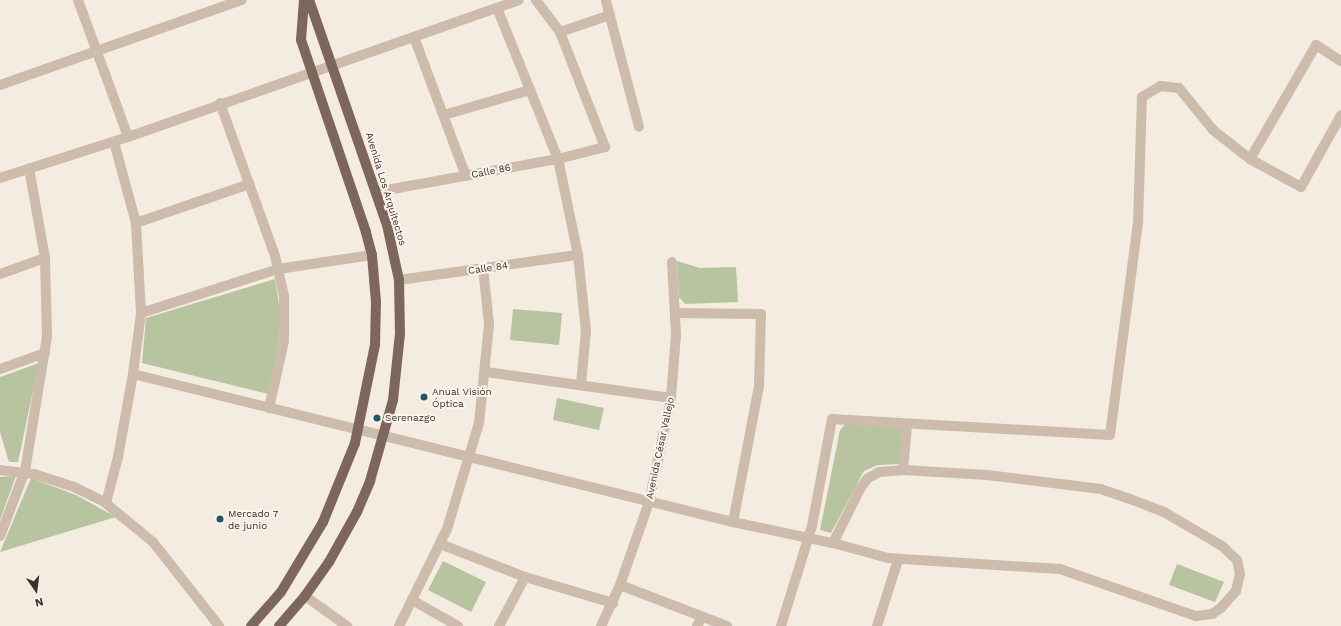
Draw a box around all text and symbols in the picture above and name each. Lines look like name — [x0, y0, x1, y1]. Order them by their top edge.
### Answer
street label: Avenida Los Arquitectos — [363, 131, 409, 247]
street label: Calle 86 — [470, 161, 512, 181]
street label: Calle 84 — [467, 259, 509, 277]
place label: Anual Visión Óptica — [432, 385, 492, 408]
marker: Anual Visión Óptica — [419, 392, 429, 402]
street label: Avenida César Vallejo — [643, 396, 677, 500]
place label: Serenazgo — [385, 412, 435, 424]
marker: Serenazgo — [372, 413, 382, 423]
place label: Mercado 7 de junio — [228, 507, 279, 530]
marker: Mercado 7 de junio — [215, 514, 225, 524]
north arrow — [16, 570, 56, 610]
text: N — [33, 595, 45, 609]

